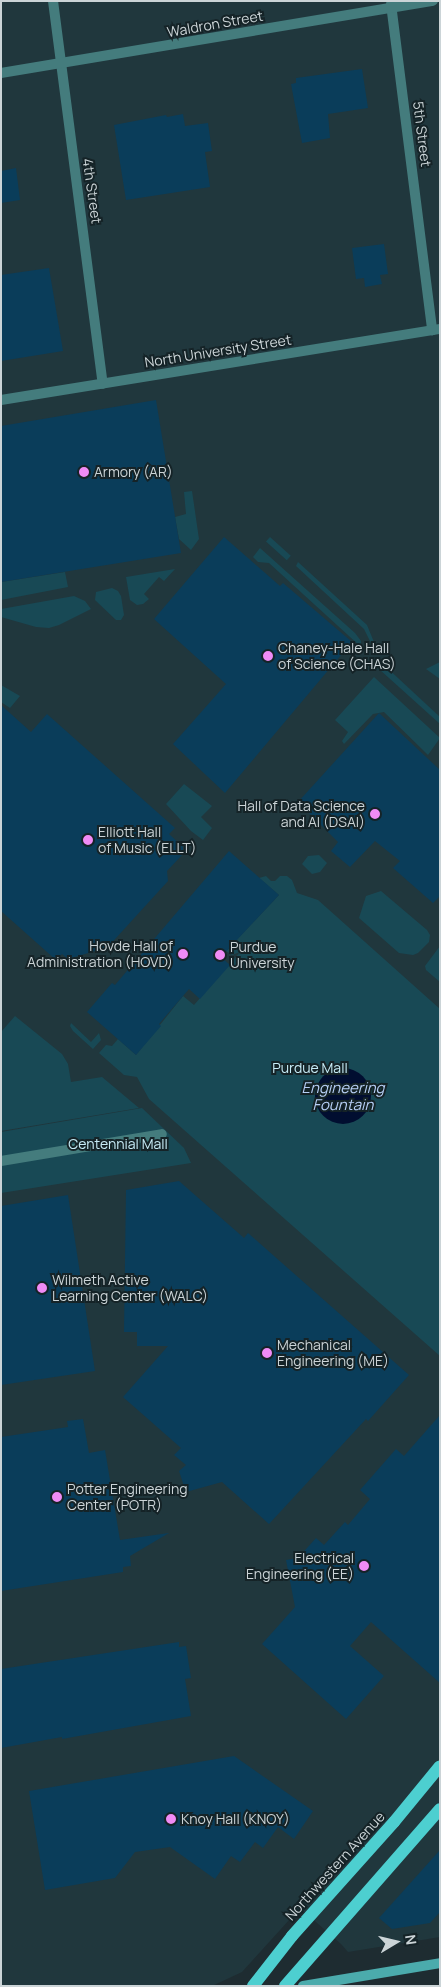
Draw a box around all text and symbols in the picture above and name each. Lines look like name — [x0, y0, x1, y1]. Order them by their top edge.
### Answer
street label: Waldron Street — [166, 7, 264, 41]
street label: 5th Street — [410, 100, 434, 168]
street label: 4th Street — [79, 157, 105, 225]
street label: North University Street — [144, 331, 292, 371]
place label: Armory (AR) — [94, 464, 173, 480]
marker: Armory (AR) — [78, 466, 90, 478]
place label: Chaney-Hale Hall of Science (CHAS) — [278, 640, 396, 672]
marker: Chaney-Hale Hall of Science (CHAS) — [262, 650, 274, 662]
place label: Hall of Data Science and AI (DSAI) — [237, 798, 365, 830]
marker: Hall of Data Science and AI (DSAI) — [369, 808, 381, 820]
place label: Elliott Hall of Music (ELLT) — [98, 824, 196, 856]
marker: Elliott Hall of Music (ELLT) — [82, 834, 94, 846]
place label: Hovde Hall of Administration (HOVD) — [27, 938, 173, 970]
place label: Purdue University — [230, 939, 295, 972]
marker: Hovde Hall of Administration (HOVD) — [177, 948, 189, 960]
marker: Purdue University — [214, 949, 226, 961]
park label: Purdue Mall — [272, 1060, 348, 1076]
water label: Engineering Fountain — [302, 1078, 384, 1113]
park label: Centennial Mall — [68, 1136, 168, 1152]
place label: Wilmeth Active Learning Center (WALC) — [52, 1272, 208, 1304]
marker: Wilmeth Active Learning Center (WALC) — [36, 1282, 48, 1294]
place label: Mechanical Engineering (ME) — [277, 1337, 389, 1370]
marker: Mechanical Engineering (ME) — [261, 1347, 273, 1359]
place label: Potter Engineering Center (POTR) — [67, 1481, 188, 1514]
marker: Potter Engineering Center (POTR) — [51, 1491, 63, 1503]
place label: Electrical Engineering (EE) — [246, 1550, 354, 1582]
marker: Electrical Engineering (EE) — [358, 1560, 370, 1572]
street label: Northwestern Avenue — [282, 1808, 388, 1924]
place label: Knoy Hall (KNOY) — [181, 1811, 290, 1827]
marker: Knoy Hall (KNOY) — [165, 1813, 177, 1825]
north arrow — [371, 1917, 421, 1967]
text: N — [401, 1933, 421, 1946]

